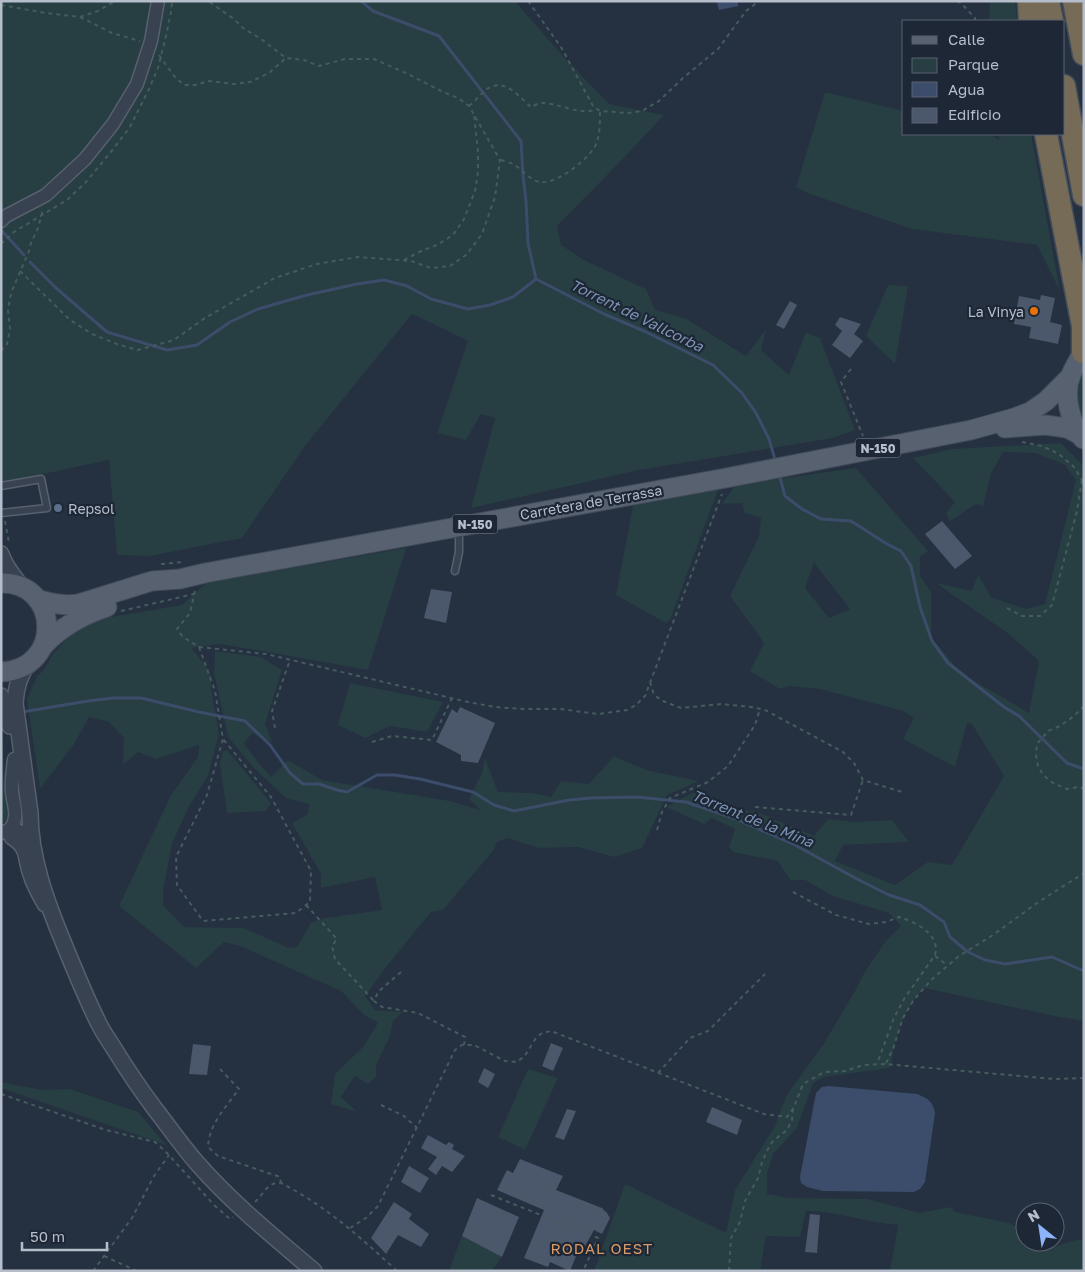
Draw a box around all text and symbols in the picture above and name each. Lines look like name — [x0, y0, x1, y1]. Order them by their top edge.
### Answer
legend — [902, 20, 1065, 135]
text: Calle — [948, 30, 985, 48]
text: Parque — [948, 55, 999, 73]
text: Agua — [948, 80, 985, 98]
text: Edificio — [948, 105, 1001, 123]
water label: Torrent de Vallcorba — [568, 275, 707, 355]
place label: La Vinya — [968, 303, 1024, 320]
marker: La Vinya — [1028, 305, 1040, 317]
road number: N-150 — [856, 438, 900, 458]
street label: Carretera de Terrassa — [519, 481, 663, 523]
place label: Repsol — [68, 500, 114, 517]
marker: Repsol — [52, 502, 64, 514]
road number: N-150 — [452, 514, 498, 534]
water label: Torrent de la Mina — [690, 785, 817, 851]
north arrow — [1015, 1202, 1065, 1252]
text: N — [1024, 1205, 1042, 1225]
scale bar — [22, 1220, 108, 1252]
text: 50 m — [30, 1227, 65, 1245]
district label: RODAL OEST — [551, 1239, 653, 1257]

